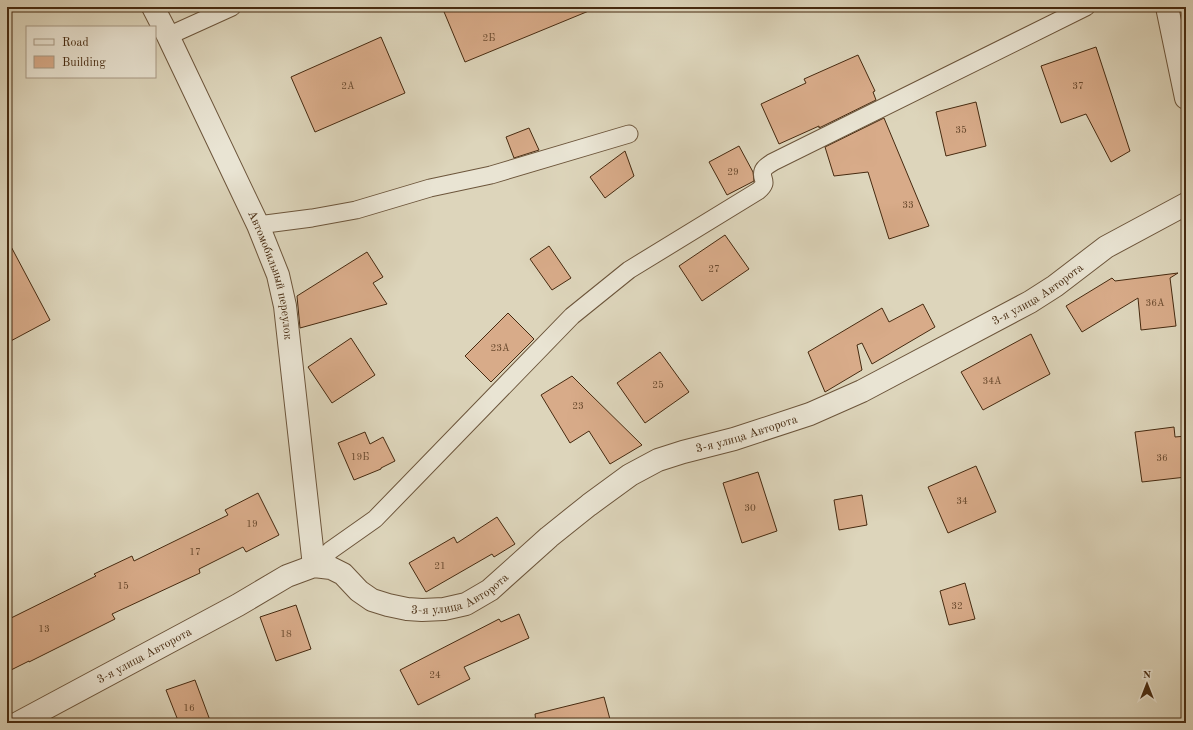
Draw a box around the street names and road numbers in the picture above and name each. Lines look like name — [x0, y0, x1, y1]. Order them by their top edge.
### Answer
street label: Автомобильный переулок — [245, 209, 294, 340]
street label: 3-я улица Авторота — [990, 262, 1086, 328]
street label: 3-я улица Авторота — [695, 414, 799, 456]
street label: 3-я улица Авторота — [411, 571, 511, 617]
street label: 3-я улица Авторота — [95, 626, 194, 687]

